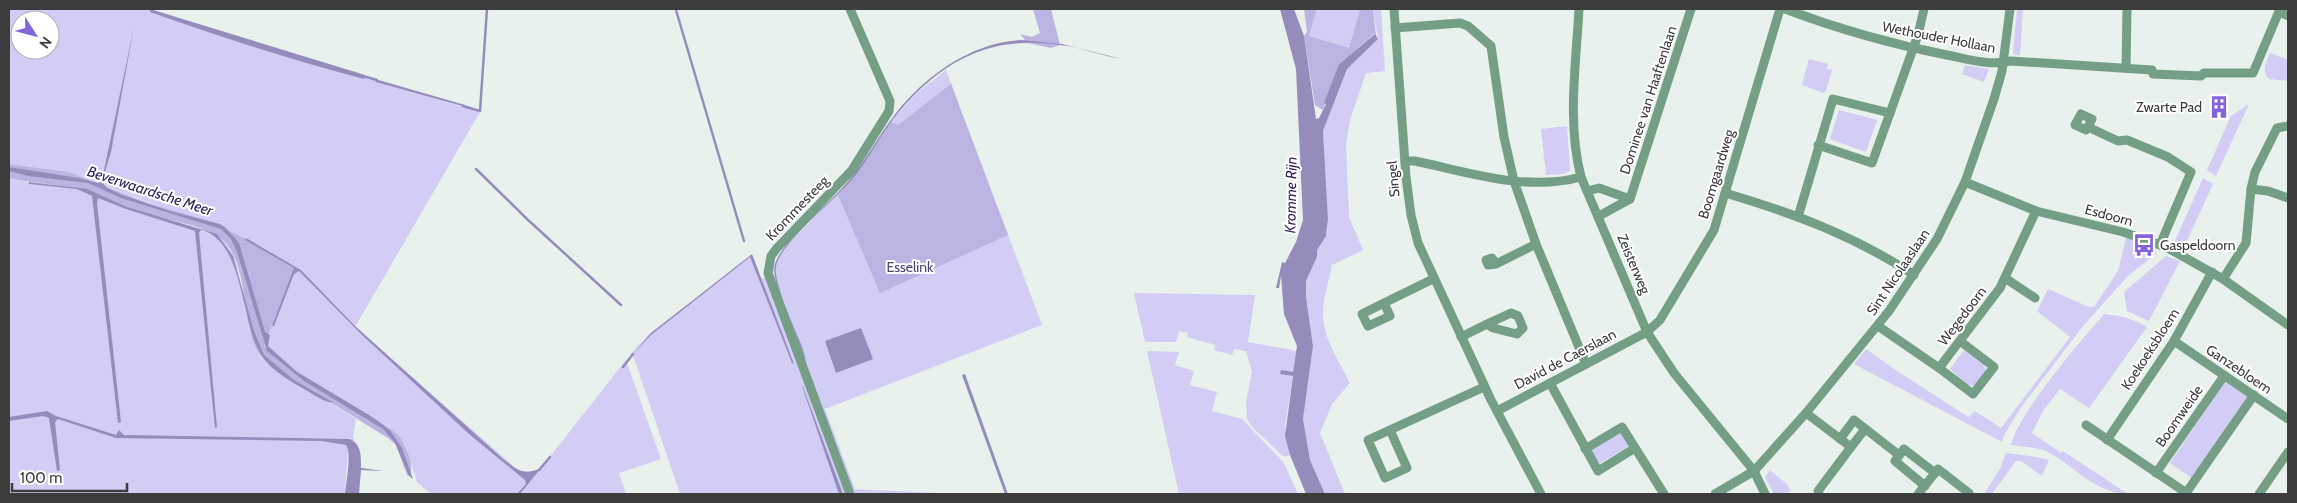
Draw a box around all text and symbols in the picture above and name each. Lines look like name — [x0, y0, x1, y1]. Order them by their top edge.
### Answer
north arrow — [10, 10, 60, 60]
street label: Wethouder Hollaan — [1881, 17, 1997, 57]
street label: Dominee van Haaftenlaan — [1616, 23, 1681, 176]
text: N — [35, 33, 56, 52]
building icon: Zwarte Pad — [2206, 94, 2232, 120]
place label: Zwarte Pad — [2136, 98, 2202, 116]
street label: Boomgaardweg — [1694, 126, 1738, 221]
water label: Kromme Rijn — [1281, 156, 1301, 234]
street label: Singel — [1382, 159, 1404, 198]
water label: Beverwaardsche Meer — [85, 162, 216, 220]
street label: Krommesteeg — [762, 171, 833, 244]
street label: Esdoorn — [2083, 200, 2135, 230]
street label: Sint Nicolaaslaan — [1862, 225, 1934, 319]
street label: Zeisterweg — [1613, 231, 1655, 298]
bus stop icon: Gaspeldoorn — [2131, 232, 2157, 258]
place label: Gaspeldoorn — [2160, 236, 2236, 254]
park label: Esselink — [887, 258, 934, 276]
street label: Wegedoorn — [1934, 283, 1990, 349]
street label: Koekoeksbloem — [2117, 305, 2183, 393]
street label: David de Caerslaan — [1511, 325, 1619, 393]
street label: Ganzebloem — [2203, 340, 2275, 398]
street label: Boomweide — [2151, 382, 2207, 450]
scale bar — [12, 460, 128, 492]
text: 100 m — [20, 469, 62, 487]

